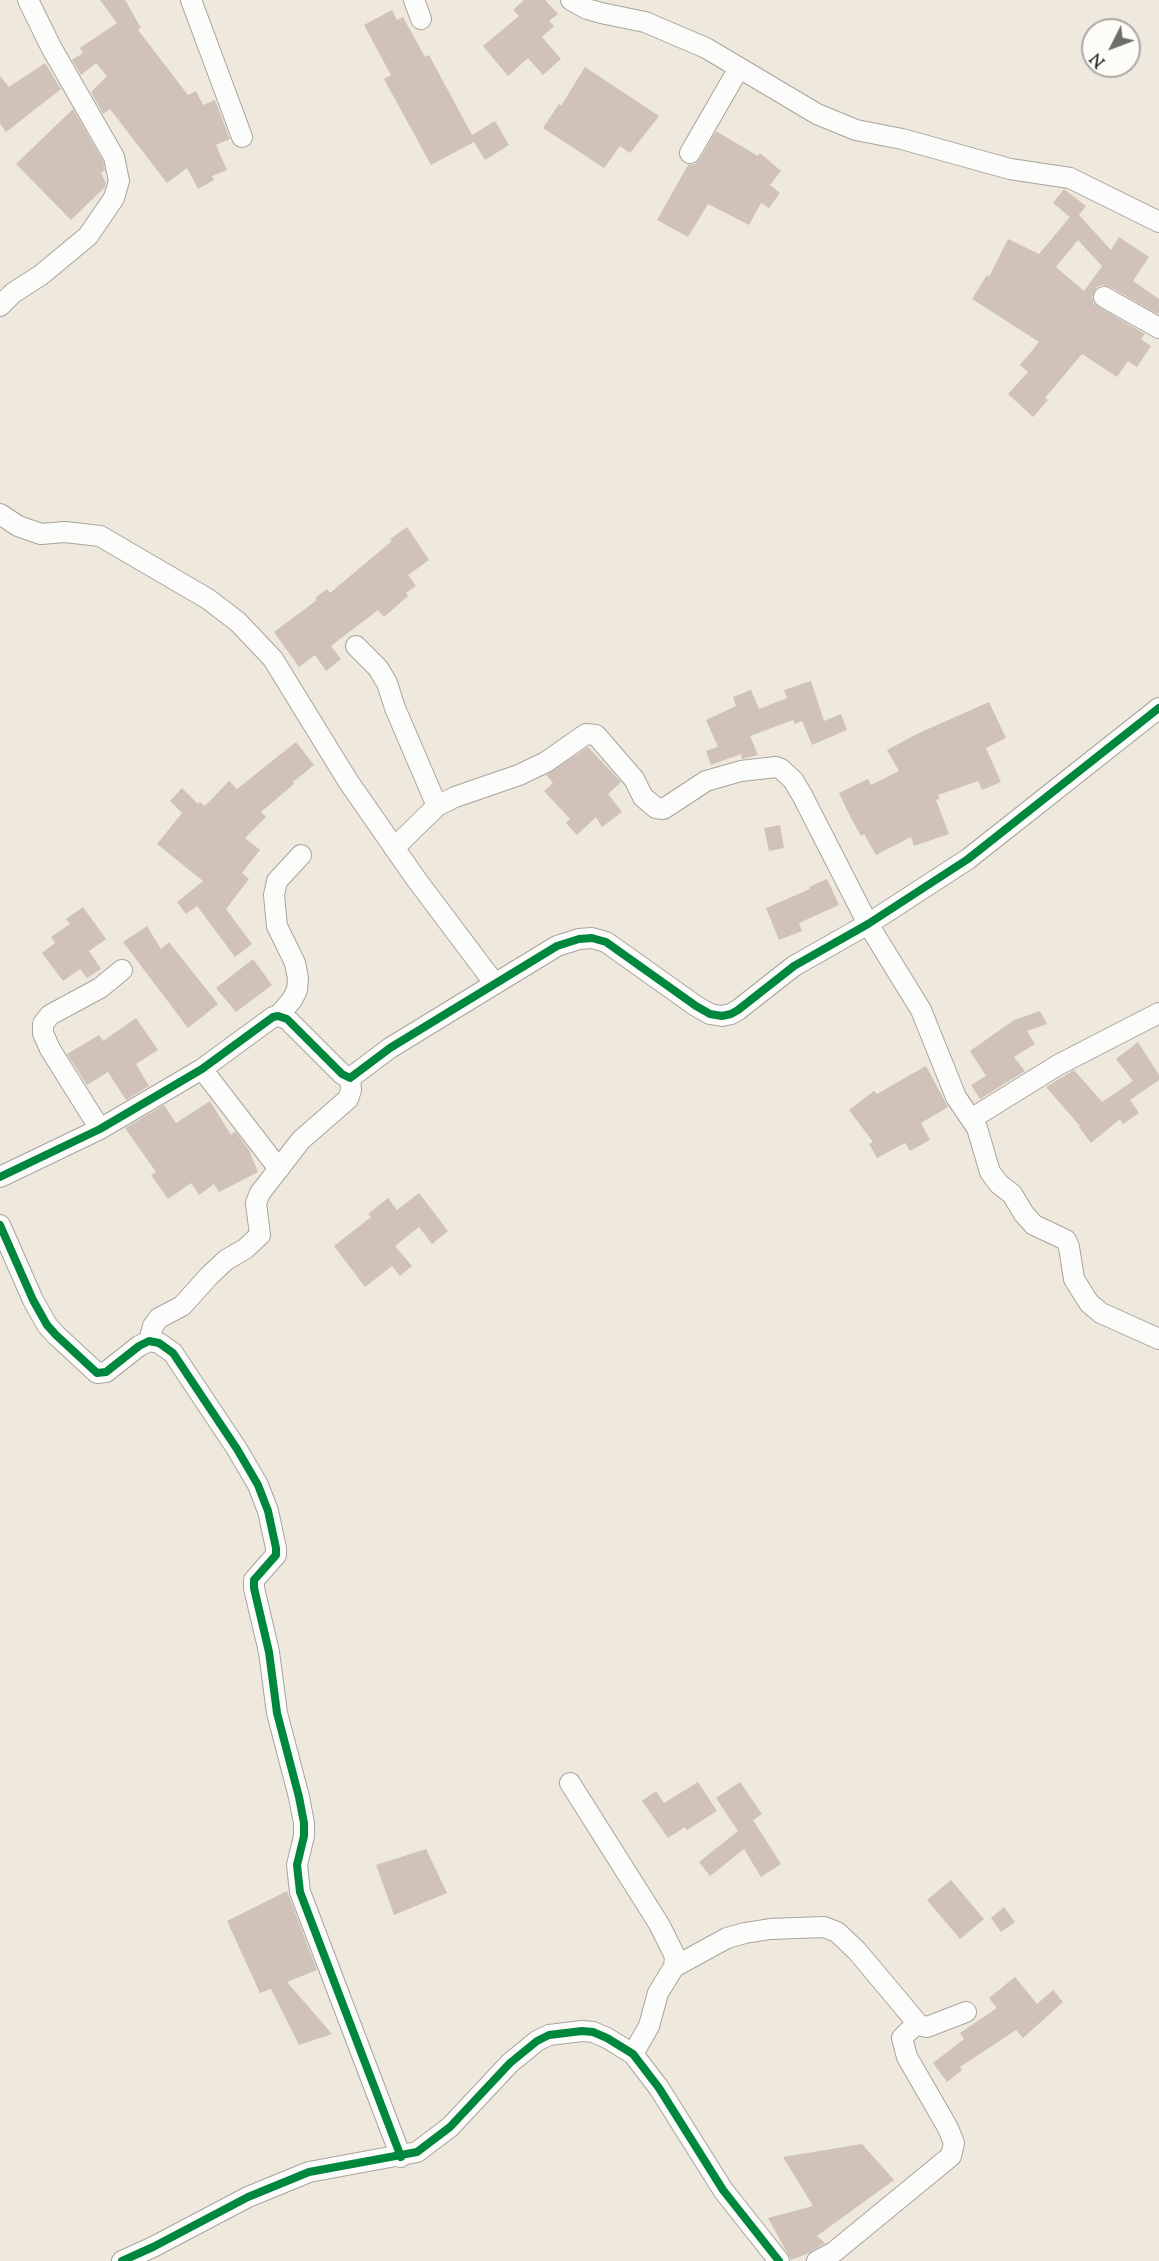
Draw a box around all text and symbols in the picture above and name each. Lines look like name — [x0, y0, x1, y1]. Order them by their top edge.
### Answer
north arrow — [1081, 18, 1141, 78]
text: N — [1086, 47, 1112, 71]

